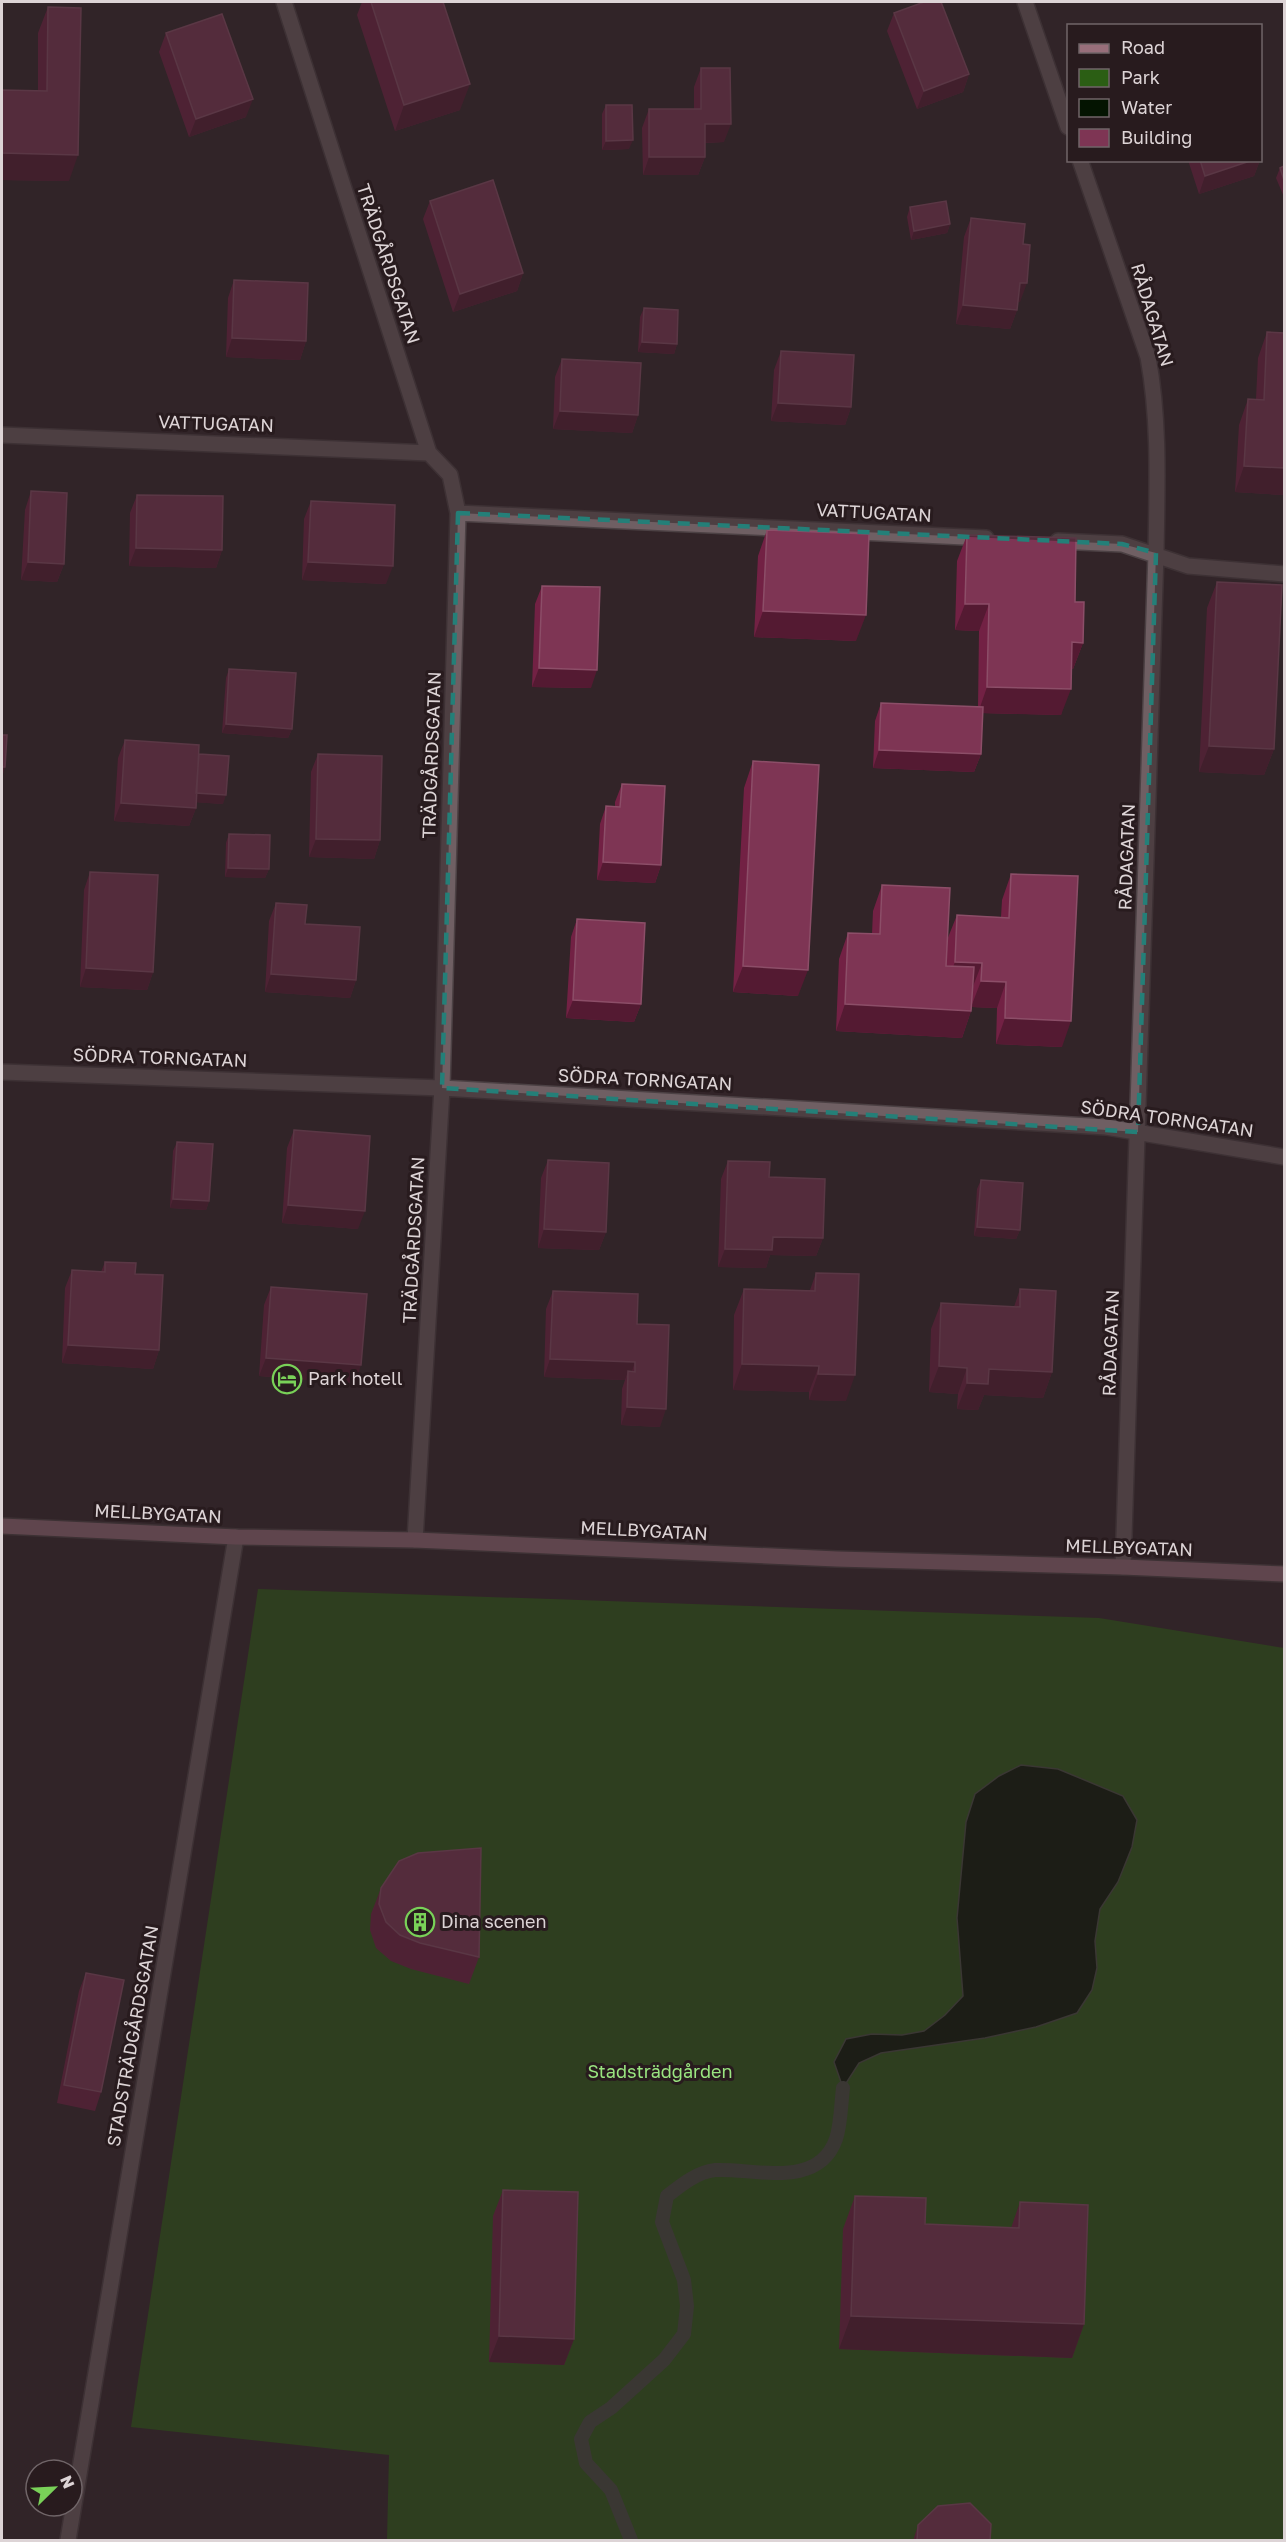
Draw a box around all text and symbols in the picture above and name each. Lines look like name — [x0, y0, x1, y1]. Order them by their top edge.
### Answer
legend — [1067, 24, 1262, 162]
text: Road — [1121, 36, 1165, 58]
text: Park — [1121, 66, 1160, 88]
text: Water — [1121, 96, 1172, 118]
text: Building — [1121, 126, 1192, 148]
street label: TRÄDGÅRDSGATAN — [353, 181, 425, 347]
street label: RÅDAGATAN — [1127, 260, 1179, 369]
street label: VATTUGATAN — [158, 410, 274, 436]
street label: VATTUGATAN — [816, 498, 932, 526]
street label: TRÄDGÅRDSGATAN — [417, 671, 445, 839]
street label: RÅDAGATAN — [1113, 803, 1139, 911]
street label: SÖDRA TORNGATAN — [72, 1043, 248, 1071]
street label: SÖDRA TORNGATAN — [557, 1063, 733, 1095]
street label: SÖDRA TORNGATAN — [1079, 1095, 1255, 1141]
street label: TRÄDGÅRDSGATAN — [398, 1156, 428, 1324]
street label: RÅDAGATAN — [1097, 1289, 1123, 1397]
hotel icon: Park hotell — [271, 1363, 303, 1395]
place label: Park hotell — [308, 1367, 403, 1389]
street label: MELLBYGATAN — [94, 1499, 222, 1527]
street label: MELLBYGATAN — [580, 1516, 708, 1544]
street label: MELLBYGATAN — [1065, 1534, 1193, 1560]
building icon: Dina scenen — [404, 1906, 436, 1938]
place label: Dina scenen — [441, 1910, 547, 1932]
street label: STADSTRÄDGÅRDSGATAN — [102, 1923, 162, 2148]
park label: Stadsträdgården — [587, 2060, 733, 2082]
north arrow — [24, 2458, 84, 2518]
text: N — [56, 2472, 79, 2492]

